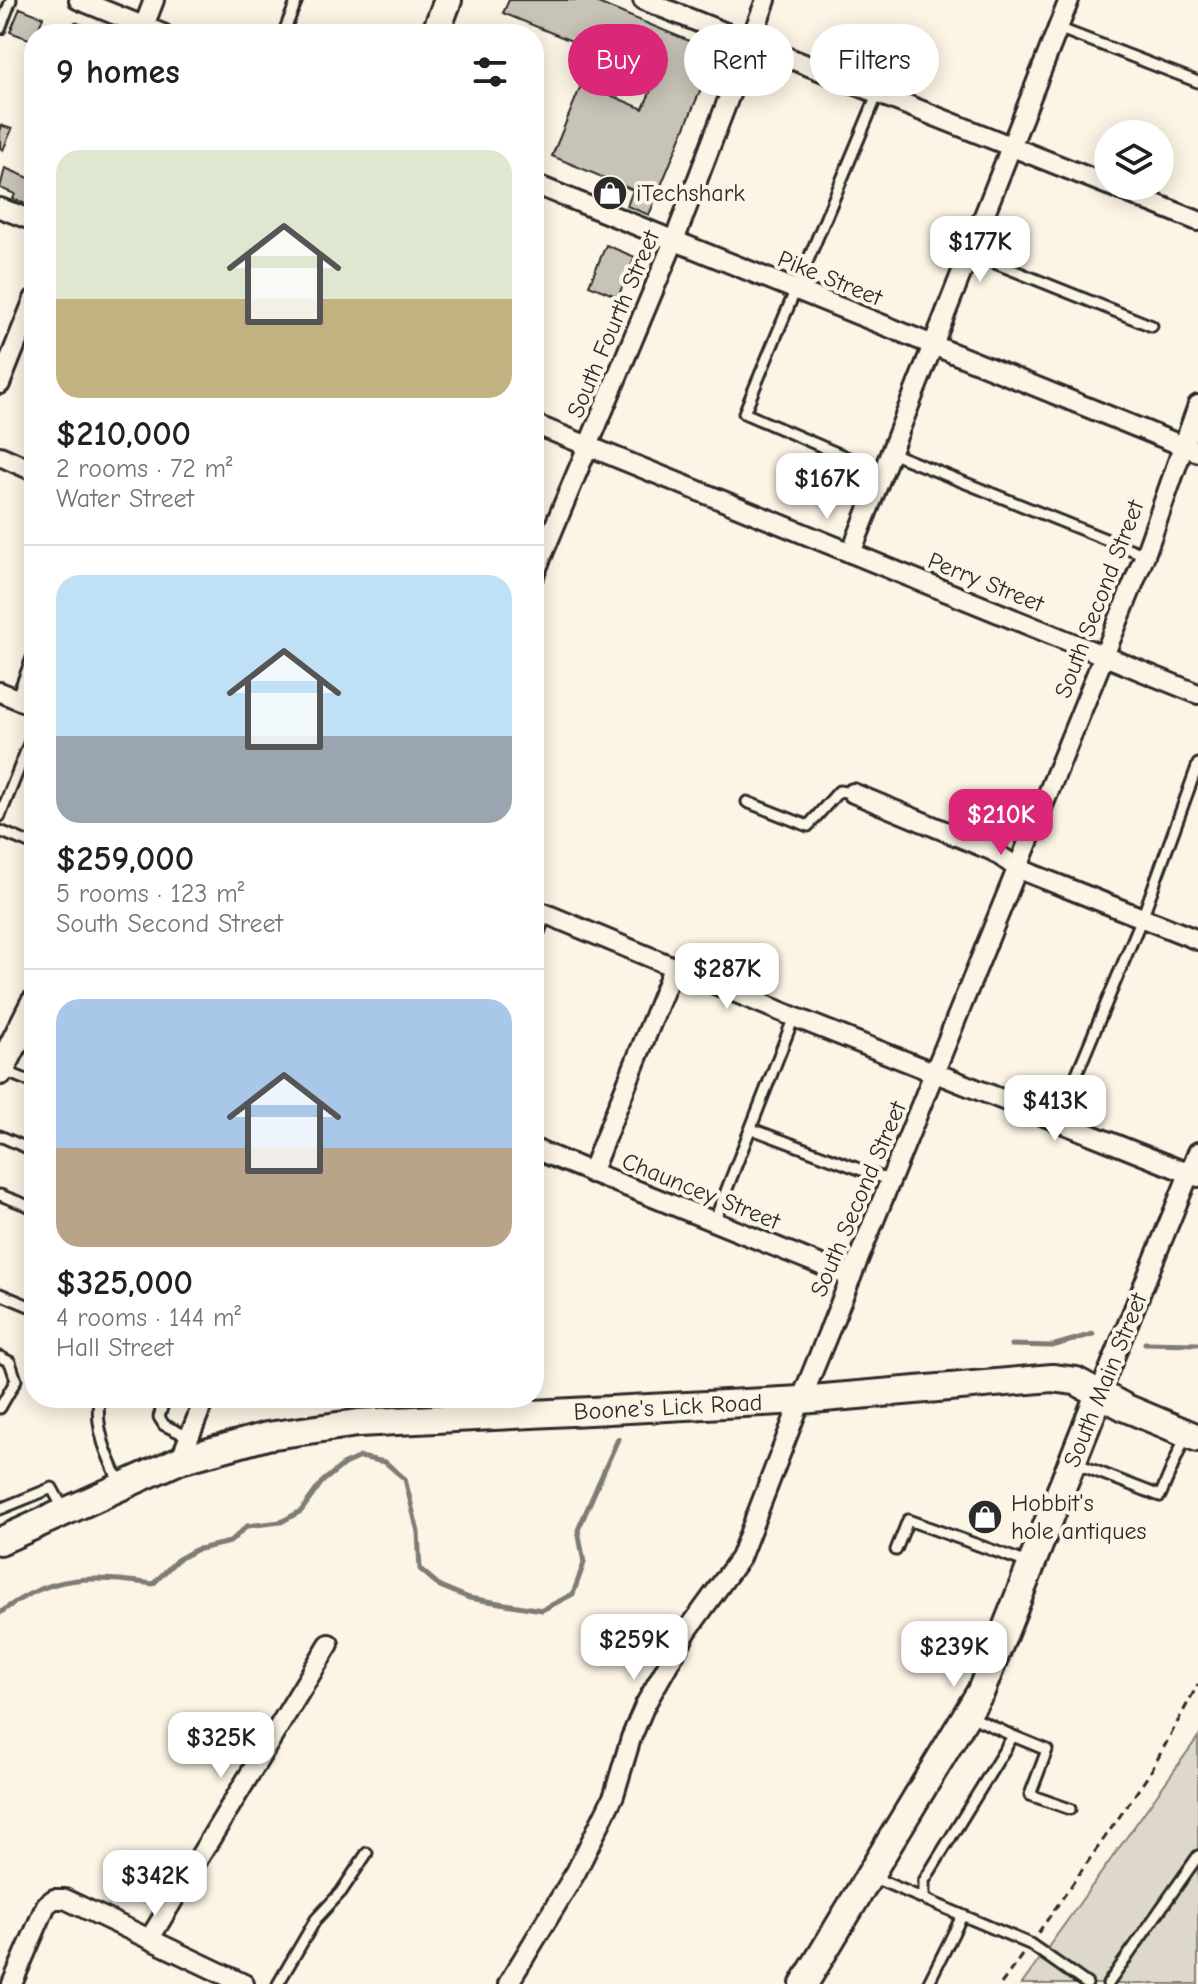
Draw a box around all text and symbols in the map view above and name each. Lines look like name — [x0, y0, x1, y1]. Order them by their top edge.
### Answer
chip: Buy — [568, 24, 668, 96]
chip: Rent — [684, 24, 794, 96]
chip: Filters — [810, 24, 939, 96]
icon: filters — [468, 50, 512, 94]
text: 9 homes — [56, 52, 180, 92]
map controls — [1094, 120, 1174, 200]
button: layers — [1094, 120, 1174, 200]
shop icon: iTechshark — [591, 174, 629, 212]
place label: iTechshark — [636, 179, 745, 207]
icon: home — [212, 202, 356, 346]
pin: $177K — [924, 216, 1036, 284]
street label: South Fourth Street — [561, 225, 666, 422]
text: $177K — [948, 227, 1012, 257]
street label: Pike Street — [774, 244, 887, 312]
text: $210,000 — [56, 414, 191, 454]
pin: $167K — [771, 453, 883, 521]
text: 2 rooms · 72 m² — [56, 454, 233, 484]
text: $167K — [794, 464, 860, 494]
text: Water Street — [56, 484, 194, 514]
street label: South Second Street — [1048, 495, 1150, 702]
street label: Perry Street — [924, 546, 1049, 618]
icon: home — [212, 627, 356, 771]
pin: $210K — [945, 789, 1057, 857]
text: $210K — [967, 800, 1035, 830]
text: $259,000 — [56, 839, 194, 879]
text: 5 rooms · 123 m² — [56, 879, 244, 909]
text: South Second Street — [56, 909, 283, 939]
pin: $287K — [671, 943, 783, 1011]
text: $287K — [693, 954, 761, 984]
icon: home — [212, 1051, 356, 1195]
pin: $413K — [999, 1075, 1111, 1143]
text: $413K — [1022, 1086, 1088, 1116]
street label: South Second Street — [804, 1096, 912, 1301]
street label: Chauncey Street — [618, 1147, 785, 1236]
text: $325,000 — [56, 1263, 193, 1303]
street label: South Main Street — [1057, 1288, 1153, 1471]
text: 4 rooms · 144 m² — [56, 1303, 241, 1333]
text: Hall Street — [56, 1333, 173, 1363]
street label: Boone's Lick Road — [573, 1388, 763, 1426]
place label: Hobbit's hole antiques — [1011, 1489, 1146, 1545]
shop icon: Hobbit's hole antiques — [966, 1498, 1004, 1536]
pin: $259K — [578, 1614, 690, 1682]
pin: $239K — [898, 1621, 1010, 1689]
text: $259K — [599, 1625, 669, 1655]
text: $239K — [919, 1632, 989, 1662]
pin: $325K — [165, 1712, 277, 1780]
text: $325K — [186, 1723, 256, 1753]
pin: $342K — [99, 1850, 211, 1918]
text: $342K — [121, 1861, 189, 1891]

